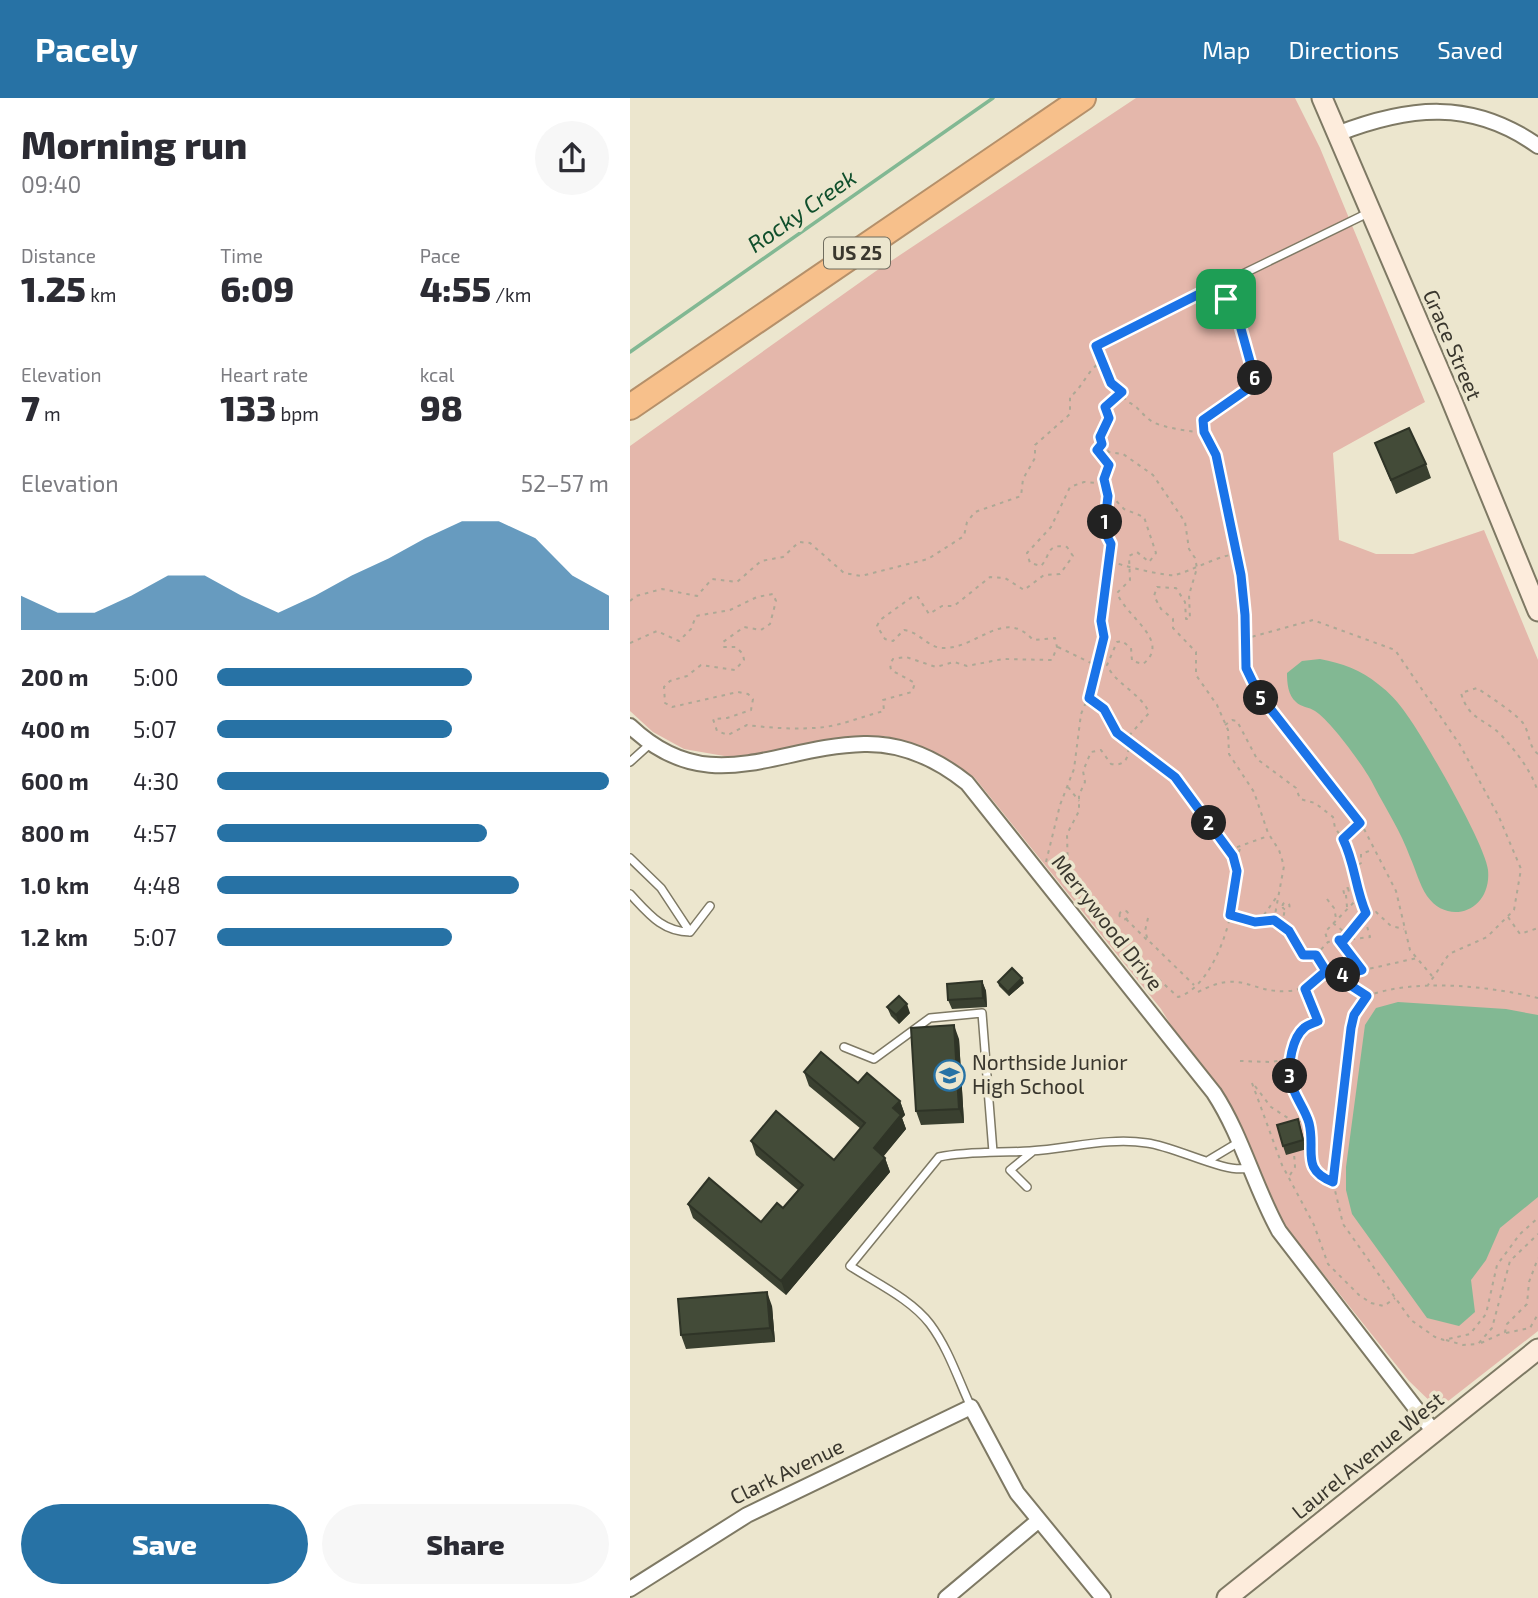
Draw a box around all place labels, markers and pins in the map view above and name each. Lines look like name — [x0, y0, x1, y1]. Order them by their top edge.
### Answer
pin — [1196, 269, 1256, 329]
pin: 6 — [1238, 360, 1272, 396]
pin: 1 — [1088, 504, 1122, 540]
pin: 5 — [1244, 680, 1278, 716]
pin: 2 — [1192, 806, 1226, 840]
pin: 4 — [1326, 958, 1360, 992]
place label: Northside Junior High School — [972, 1049, 1128, 1098]
school or university icon: Northside Junior High School — [932, 1058, 966, 1092]
pin: 3 — [1272, 1058, 1308, 1094]

